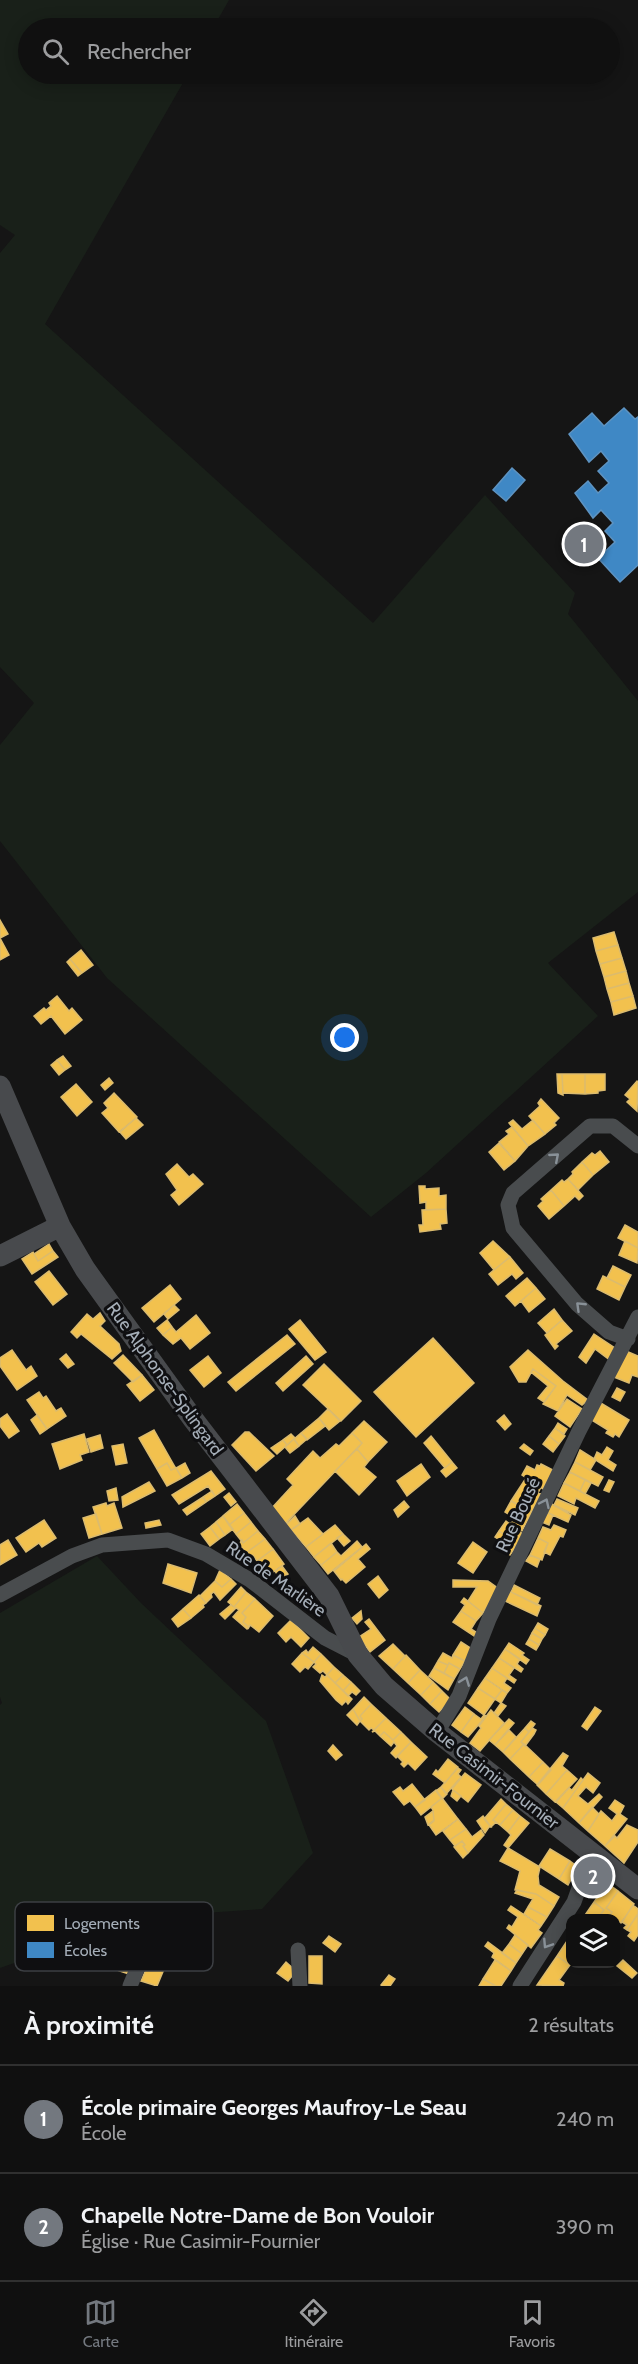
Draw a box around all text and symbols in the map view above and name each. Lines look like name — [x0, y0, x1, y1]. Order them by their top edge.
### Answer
search box — [18, 18, 620, 84]
icon: search — [39, 35, 72, 68]
text: Rechercher — [87, 38, 191, 65]
pin: 1 — [564, 522, 604, 566]
your location — [330, 1023, 359, 1052]
one-way arrow — [548, 1153, 559, 1164]
street label: Rue Alphonse-Splingard — [102, 1298, 228, 1460]
one-way arrow — [577, 1302, 587, 1313]
street label: Rue Bousé — [491, 1474, 545, 1556]
one-way arrow — [538, 1499, 550, 1510]
street label: Rue de Marlière — [222, 1536, 330, 1622]
one-way arrow — [457, 1676, 470, 1686]
street label: Rue Casimir-Fournier — [424, 1718, 564, 1834]
pin: 2 — [574, 1854, 612, 1898]
legend — [15, 1902, 213, 1971]
text: Logements — [64, 1914, 140, 1933]
map controls — [566, 1914, 620, 1968]
button: layers — [566, 1914, 620, 1968]
one-way arrow — [543, 1938, 555, 1948]
text: Écoles — [64, 1941, 107, 1960]
text: À proximité — [24, 2009, 154, 2041]
text: 2 résultats — [528, 2013, 614, 2037]
text: École primaire Georges Maufroy-Le Seau — [81, 2094, 467, 2121]
text: 1 — [40, 2107, 47, 2131]
text: 240 m — [556, 2107, 614, 2131]
text: École — [81, 2121, 127, 2145]
text: Chapelle Notre-Dame de Bon Vouloir — [81, 2202, 434, 2229]
text: 2 — [38, 2215, 49, 2239]
text: 390 m — [556, 2215, 614, 2239]
text: Église · Rue Casimir-Fournier — [81, 2229, 320, 2253]
tab: Carte — [83, 2296, 119, 2351]
tab: Itinéraire — [284, 2296, 343, 2351]
tab: Favoris — [509, 2296, 555, 2351]

